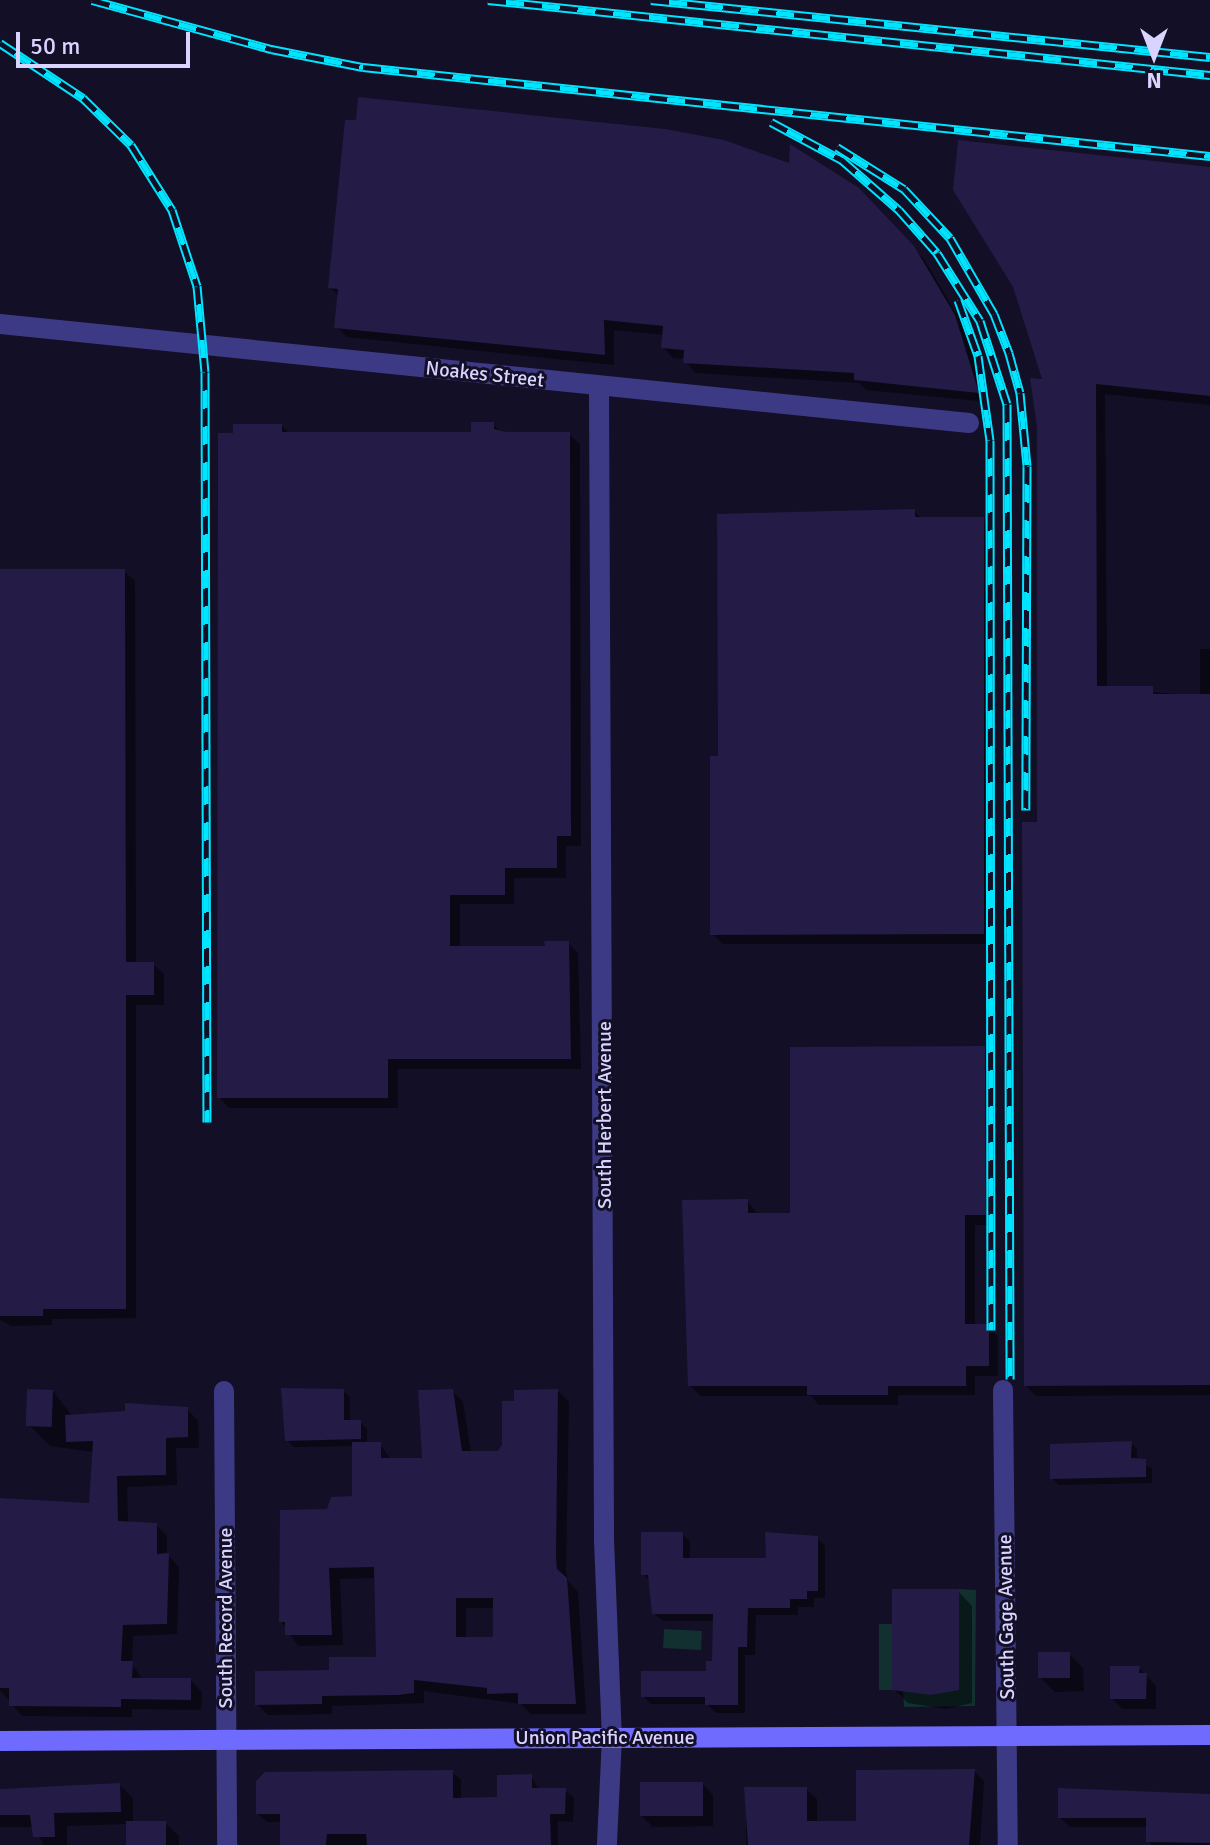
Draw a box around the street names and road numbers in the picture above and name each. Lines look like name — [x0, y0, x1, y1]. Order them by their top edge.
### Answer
street label: Noakes Street — [425, 356, 545, 392]
street label: South Herbert Avenue — [592, 1021, 616, 1209]
street label: South Record Avenue — [213, 1528, 237, 1708]
street label: South Gage Avenue — [993, 1534, 1019, 1700]
street label: Union Pacific Avenue — [515, 1725, 695, 1749]

